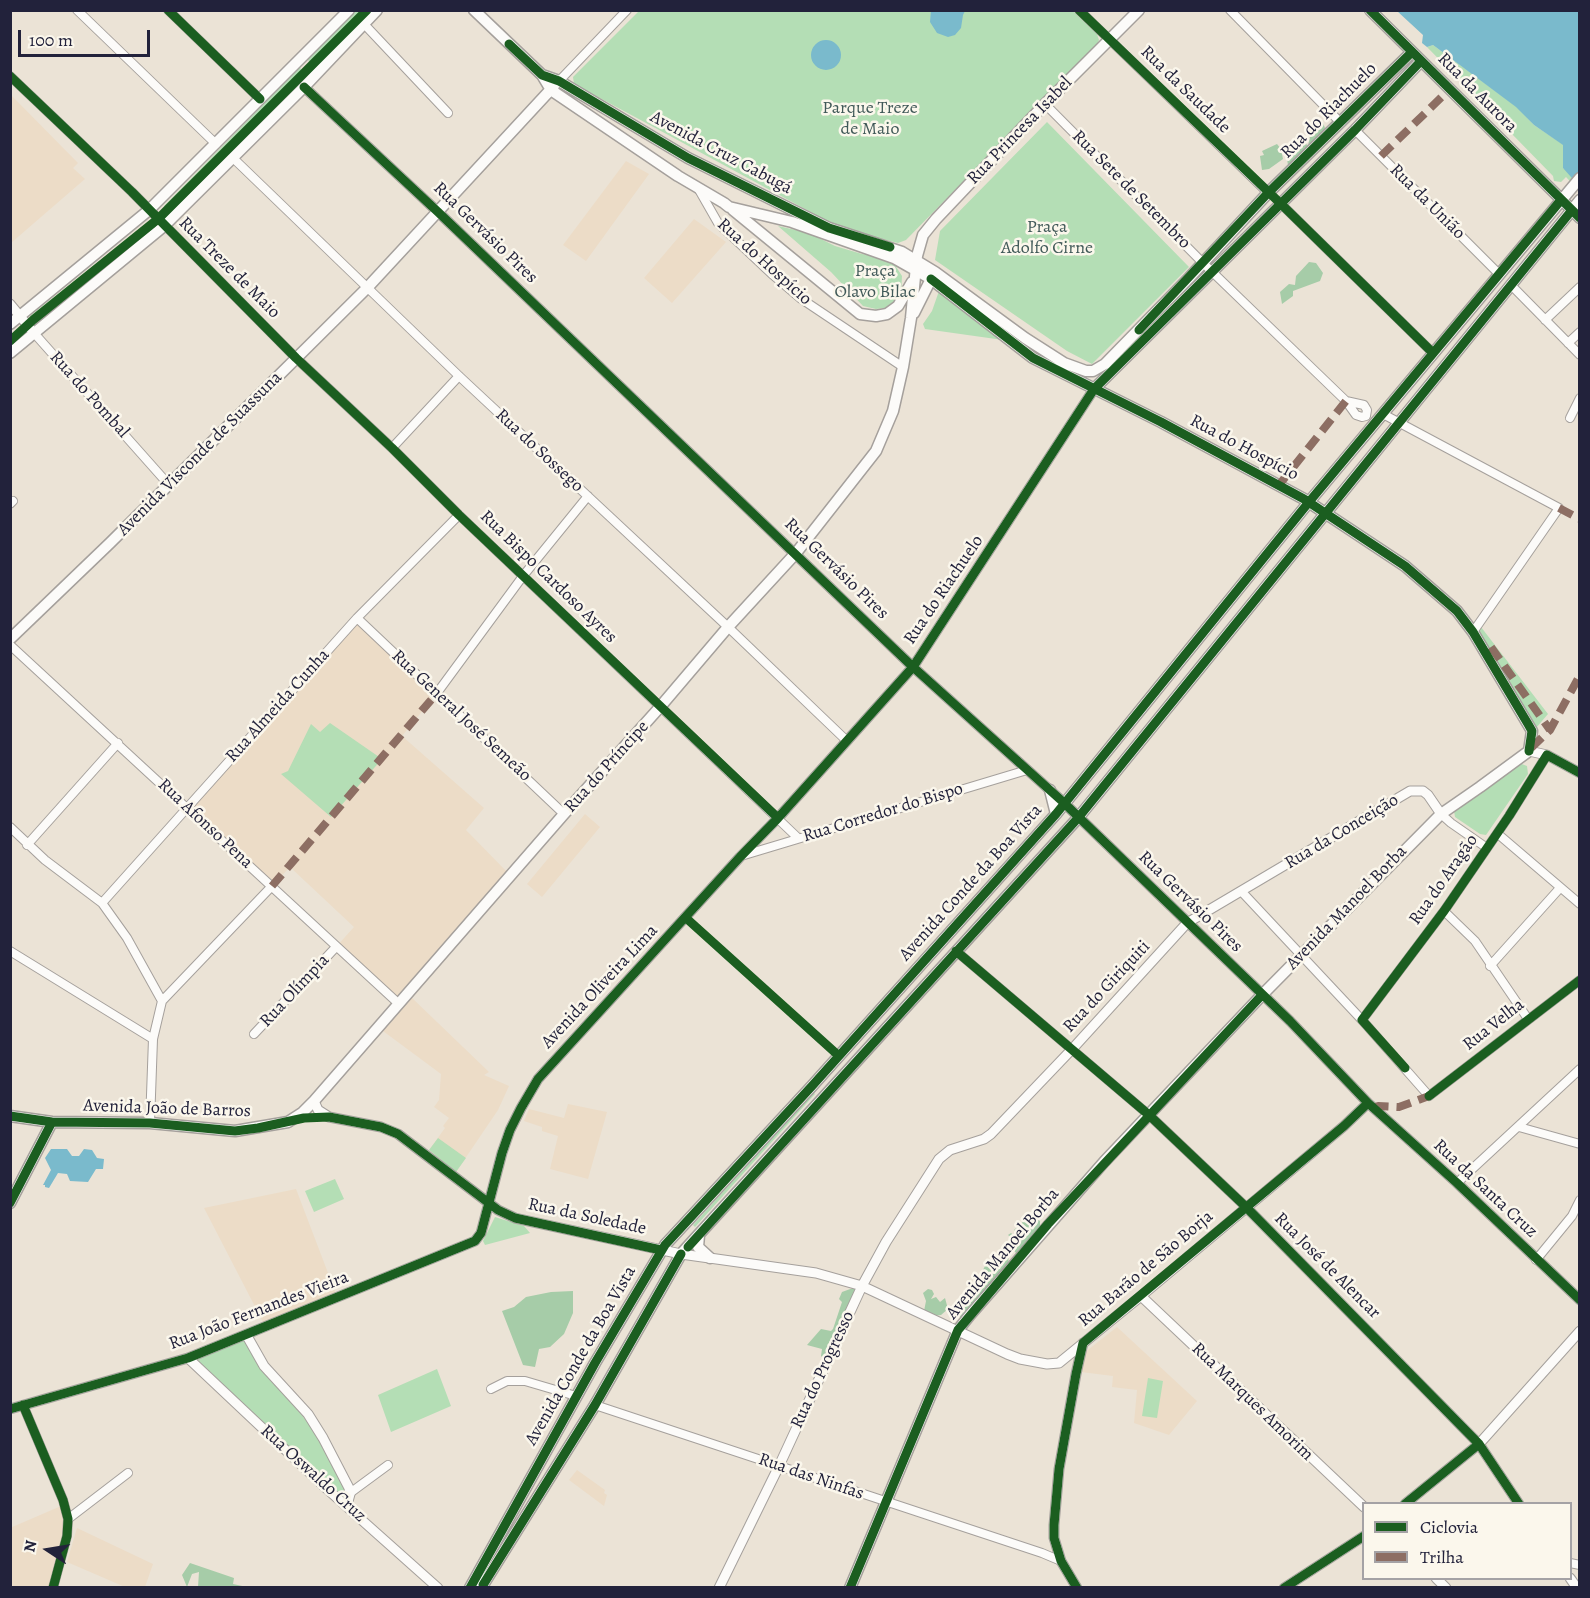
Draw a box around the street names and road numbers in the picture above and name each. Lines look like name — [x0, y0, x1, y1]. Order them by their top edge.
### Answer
street label: Rua da Saudade — [1135, 42, 1235, 138]
street label: Rua da Aurora — [1432, 48, 1522, 138]
street label: Rua do Riachuelo — [1276, 58, 1382, 164]
street label: Rua Princesa Isabel — [963, 73, 1077, 189]
street label: Avenida Cruz Cabugá — [646, 106, 796, 200]
street label: Rua Sete de Setembro — [1067, 126, 1195, 254]
street label: Rua da União — [1385, 160, 1469, 244]
street label: Rua Gervásio Pires — [428, 178, 542, 288]
street label: Rua Treze de Maio — [174, 213, 284, 323]
street label: Rua do Hospício — [712, 214, 816, 310]
street label: Rua do Pombal — [44, 347, 134, 443]
street label: Avenida Visconde de Suassuna — [113, 367, 287, 541]
street label: Rua do Sossego — [490, 405, 588, 497]
street label: Rua do Hospício — [1186, 410, 1302, 486]
street label: Rua Bispo Cardoso Ayres — [475, 506, 621, 648]
street label: Rua Gervásio Pires — [779, 514, 893, 624]
street label: Rua do Riachuelo — [900, 531, 988, 649]
street label: Rua Almeida Cunha — [221, 645, 335, 767]
street label: Rua General José Semeão — [387, 646, 535, 786]
street label: Rua do Príncipe — [560, 717, 654, 817]
street label: Rua Afonso Pena — [153, 774, 257, 874]
street label: Rua Corredor do Bispo — [800, 778, 966, 848]
street label: Rua da Conceição — [1281, 790, 1403, 874]
street label: Avenida Conde da Boa Vista — [895, 800, 1047, 966]
street label: Rua do Aragão — [1405, 831, 1483, 929]
street label: Avenida Manoel Borba — [1282, 841, 1412, 975]
street label: Rua Gervásio Pires — [1133, 847, 1247, 957]
street label: Avenida Oliveira Lima — [537, 921, 663, 1053]
street label: Rua do Giriquiti — [1059, 936, 1155, 1038]
street label: Rua Olímpia — [256, 950, 334, 1032]
street label: Rua Velha — [1459, 994, 1529, 1056]
street label: Avenida João de Barros — [83, 1095, 251, 1123]
street label: Rua da Santa Cruz — [1428, 1135, 1542, 1243]
street label: Avenida Manoel Borba — [942, 1184, 1064, 1324]
street label: Rua da Soledade — [526, 1194, 648, 1240]
street label: Rua Barão de São Borja — [1074, 1206, 1218, 1332]
street label: Rua José de Alencar — [1269, 1208, 1385, 1324]
street label: Avenida Conde da Boa Vista — [521, 1262, 641, 1450]
street label: Rua João Fernandes Vieira — [166, 1267, 352, 1355]
street label: Rua do Progresso — [786, 1308, 860, 1432]
street label: Rua Marques Amorim — [1187, 1338, 1317, 1466]
street label: Rua Oswaldo Cruz — [256, 1421, 370, 1527]
street label: Rua das Ninfas — [755, 1449, 867, 1505]

